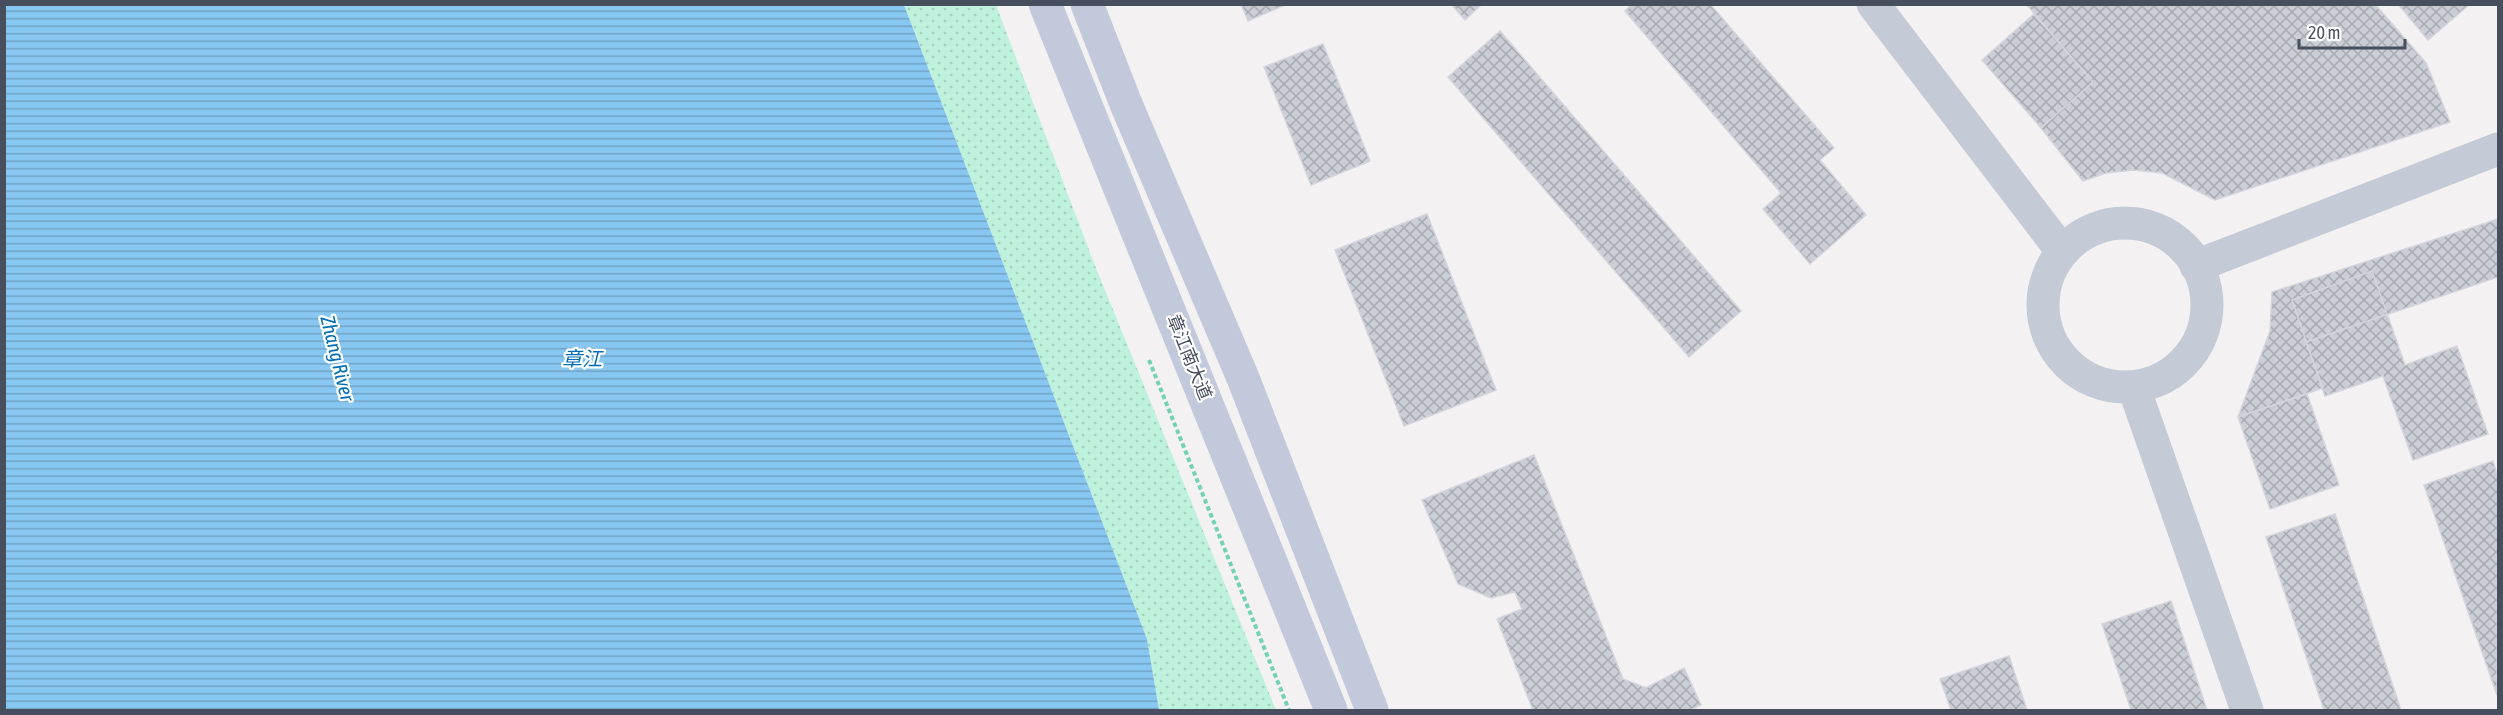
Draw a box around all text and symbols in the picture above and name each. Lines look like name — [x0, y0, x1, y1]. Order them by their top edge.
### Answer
scale bar — [2299, 12, 2406, 50]
text: 20 m — [2308, 22, 2340, 43]
street label: 章江南大道 — [1163, 311, 1217, 403]
water label: Zhang River — [316, 313, 360, 404]
water label: 章江 — [562, 347, 604, 370]

